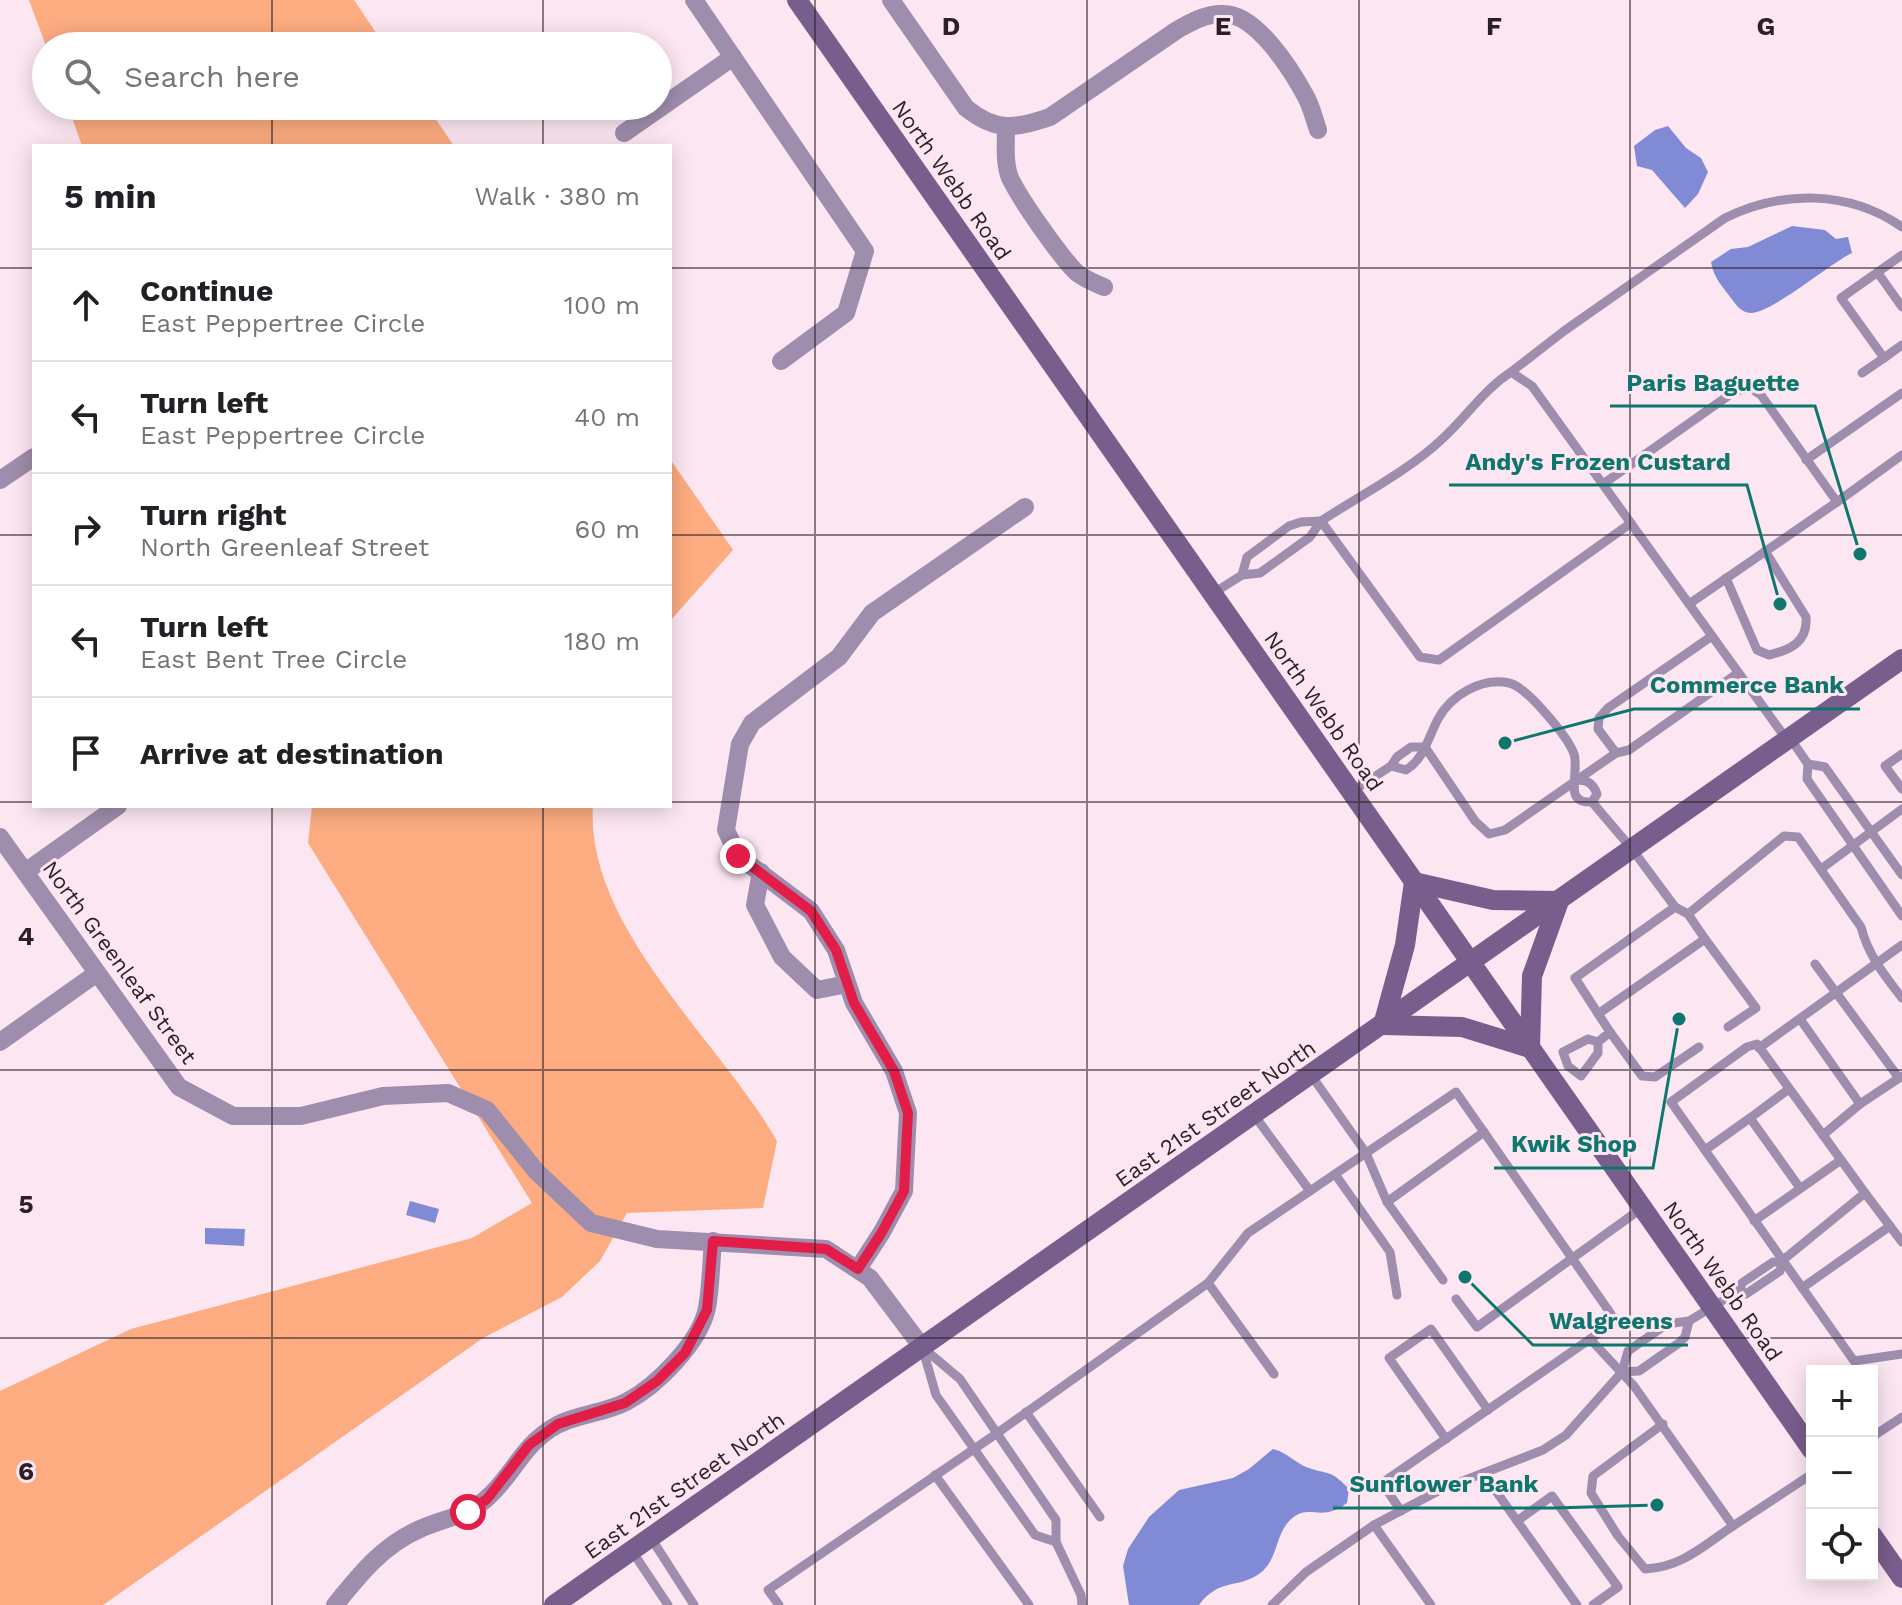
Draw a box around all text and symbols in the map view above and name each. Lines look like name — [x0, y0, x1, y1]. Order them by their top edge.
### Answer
text: D — [942, 11, 960, 41]
text: E — [1215, 11, 1231, 41]
text: F — [1486, 11, 1502, 41]
text: G — [1757, 11, 1775, 41]
search box — [32, 32, 672, 120]
icon: search — [60, 54, 104, 98]
text: Search here — [124, 59, 300, 94]
street label: North Webb Road — [887, 96, 1016, 265]
text: 5 min — [64, 176, 157, 216]
text: Walk · 380 m — [475, 181, 640, 211]
text: Continue — [140, 273, 273, 308]
icon: ahead — [64, 283, 108, 327]
text: 100 m — [564, 290, 640, 320]
text: East Peppertree Circle — [140, 308, 425, 338]
callout: Paris Baguette — [1610, 358, 1815, 406]
text: Paris Baguette — [1626, 369, 1800, 397]
text: Turn left — [140, 385, 268, 420]
icon: left — [64, 395, 108, 439]
text: 40 m — [574, 402, 640, 432]
text: East Peppertree Circle — [140, 420, 425, 450]
callout: Andy's Frozen Custard — [1449, 437, 1747, 485]
text: Andy's Frozen Custard — [1465, 448, 1731, 476]
text: Turn right — [140, 497, 286, 532]
icon: right — [64, 507, 108, 551]
text: 60 m — [574, 514, 640, 544]
text: North Greenleaf Street — [140, 532, 429, 562]
text: Turn left — [140, 609, 268, 644]
icon: left — [64, 619, 108, 663]
text: 180 m — [564, 626, 640, 656]
street label: North Webb Road — [1259, 627, 1388, 796]
text: East Bent Tree Circle — [140, 644, 407, 674]
callout: Commerce Bank — [1634, 661, 1860, 709]
text: Commerce Bank — [1650, 671, 1844, 699]
icon: arrive — [64, 731, 108, 775]
text: Arrive at destination — [140, 736, 444, 771]
route end — [720, 838, 756, 874]
street label: North Greenleaf Street — [38, 856, 202, 1069]
text: 4 — [18, 921, 35, 951]
street label: East 21st Street North — [1110, 1035, 1320, 1192]
callout: Kwik Shop — [1494, 1120, 1653, 1168]
text: Kwik Shop — [1511, 1130, 1637, 1158]
text: 5 — [18, 1189, 34, 1219]
street label: North Webb Road — [1658, 1197, 1787, 1366]
callout: Walgreens — [1533, 1297, 1688, 1345]
text: Walgreens — [1549, 1307, 1673, 1335]
map controls — [1806, 1365, 1878, 1581]
button: + — [1806, 1365, 1878, 1437]
street label: East 21st Street North — [579, 1407, 789, 1564]
button: − — [1806, 1437, 1878, 1509]
text: 6 — [18, 1456, 34, 1486]
callout: Sunflower Bank — [1333, 1460, 1554, 1508]
text: Sunflower Bank — [1349, 1470, 1539, 1498]
route start — [450, 1494, 486, 1530]
button: locate — [1806, 1509, 1878, 1581]

